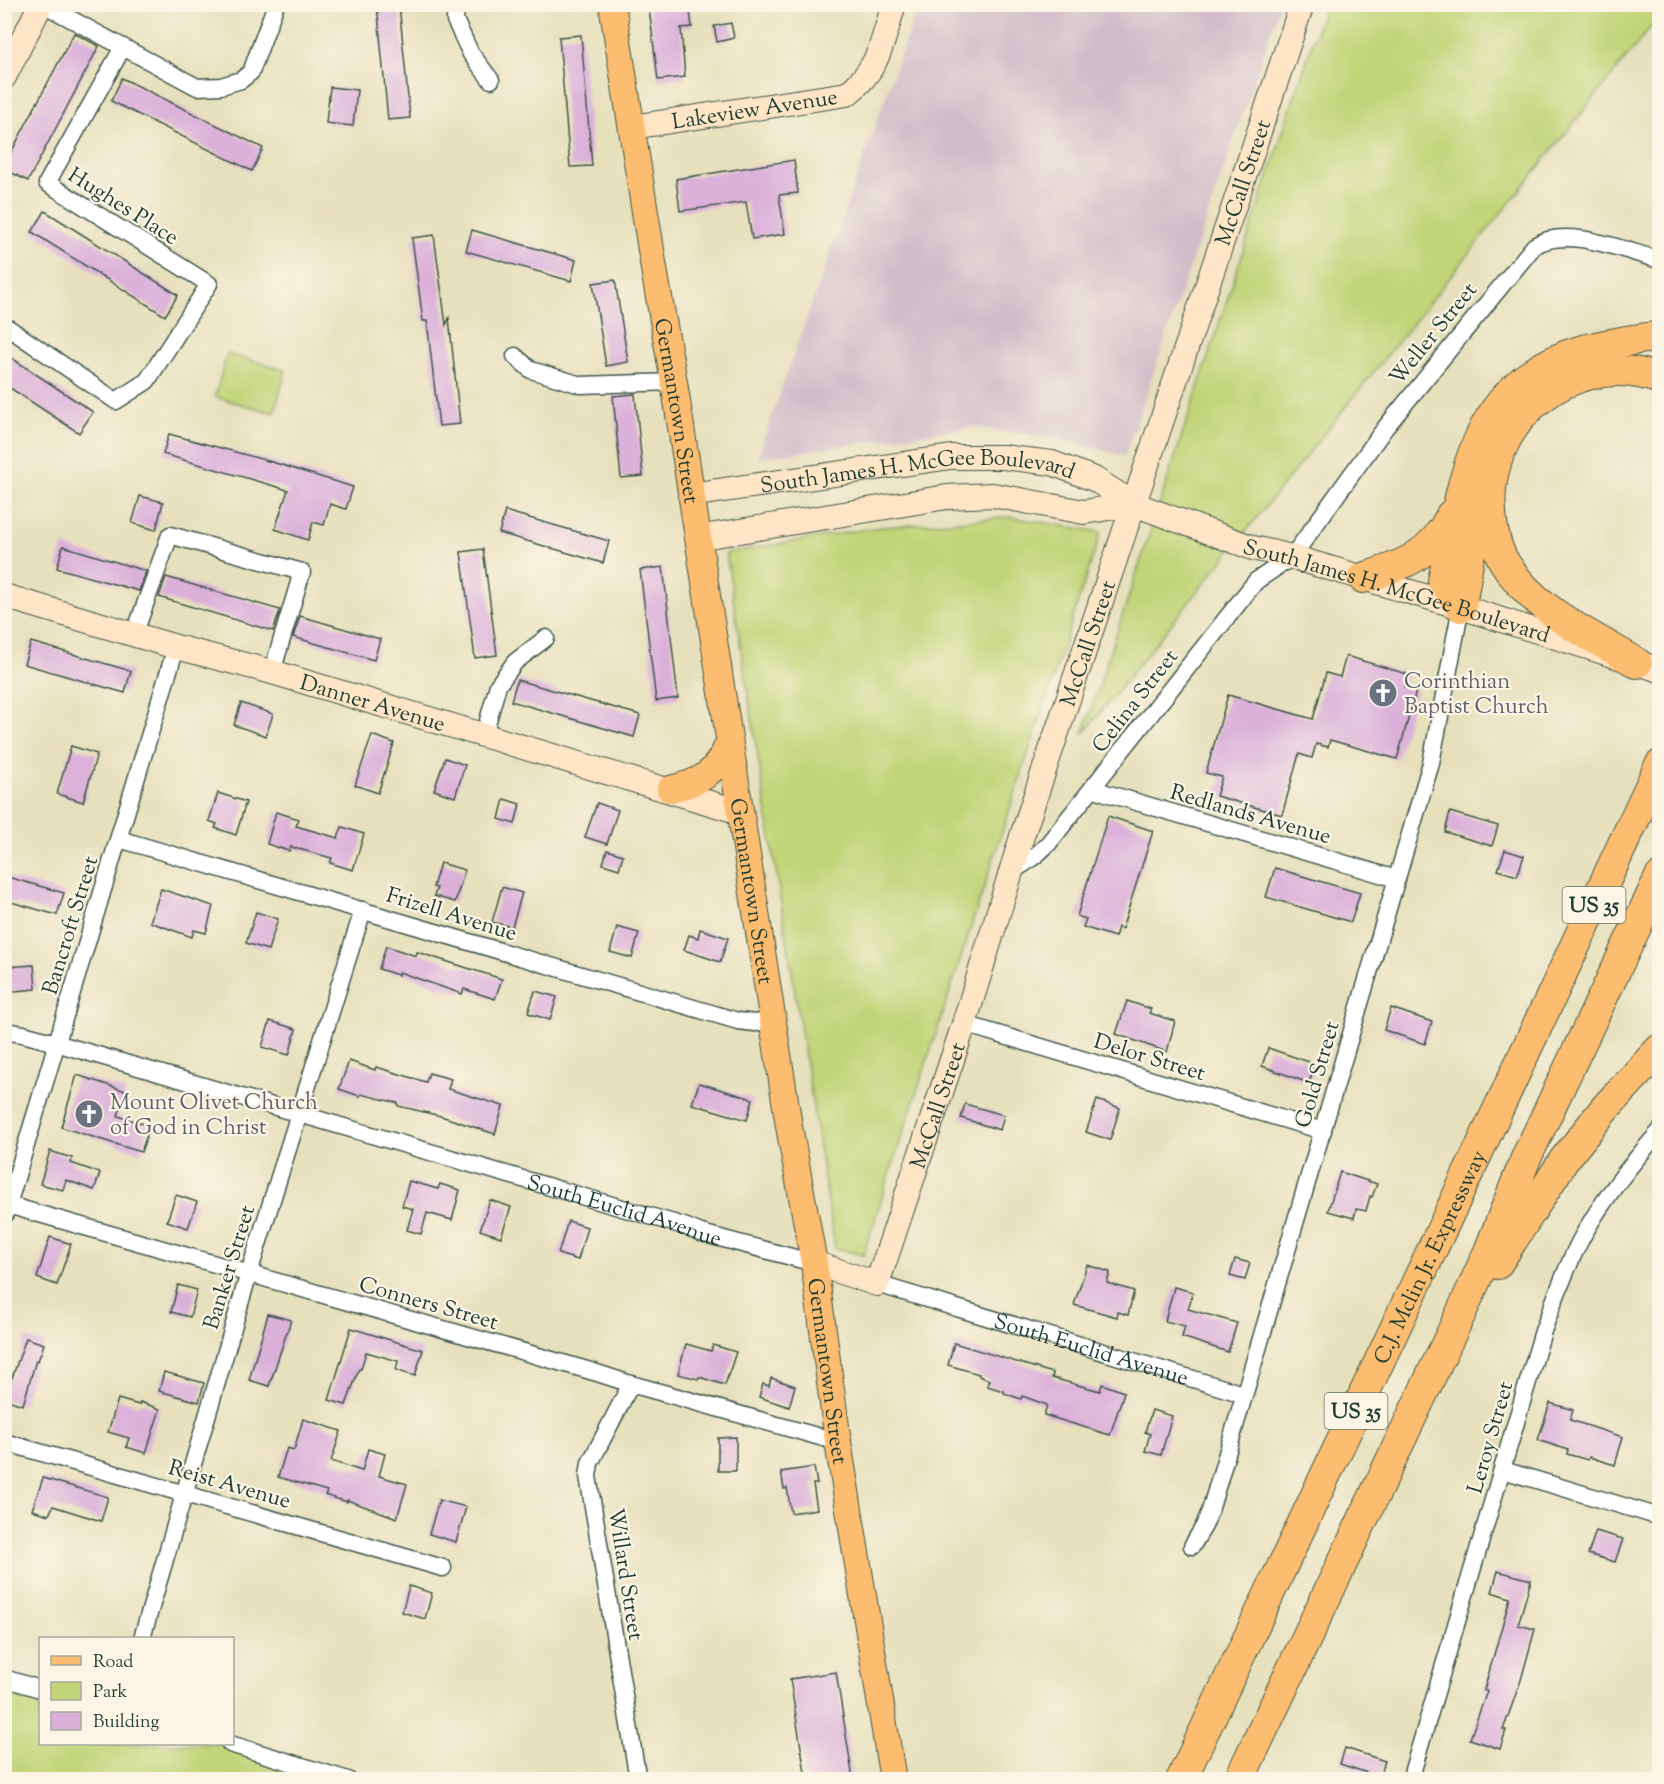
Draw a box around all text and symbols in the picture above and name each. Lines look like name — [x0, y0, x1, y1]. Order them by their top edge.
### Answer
street label: Lakeview Avenue — [670, 83, 840, 140]
street label: McCall Street — [1209, 116, 1281, 251]
street label: Hughes Place — [61, 161, 184, 254]
street label: Weller Street — [1383, 276, 1486, 393]
street label: Germantown Street — [644, 316, 706, 507]
street label: South James H. McGee Boulevard — [758, 444, 1079, 504]
street label: South James H. McGee Boulevard — [1238, 533, 1553, 653]
street label: McCall Street — [1054, 576, 1126, 711]
street label: Celina Street — [1085, 643, 1188, 761]
place label: Corinthian Baptist Church — [1404, 667, 1549, 724]
street label: Danner Avenue — [296, 668, 449, 742]
church icon: Corinthian Baptist Church — [1367, 677, 1399, 709]
street label: Redlands Avenue — [1166, 778, 1334, 854]
street label: Germantown Street — [720, 796, 780, 987]
street label: Bancroft Street — [36, 852, 108, 999]
street label: Frizell Avenue — [382, 881, 520, 951]
road number: US 35 — [1562, 887, 1626, 923]
street label: Gold Street — [1288, 1017, 1350, 1132]
street label: Delor Street — [1089, 1027, 1209, 1091]
street label: McCall Street — [904, 1038, 976, 1173]
place label: Mount Olivet Church of God in Christ — [110, 1088, 318, 1145]
church icon: Mount Olivet Church of God in Christ — [73, 1098, 105, 1130]
street label: C.J. Mclin Jr. Expressway — [1367, 1146, 1496, 1370]
street label: South Euclid Avenue — [523, 1168, 725, 1257]
street label: Banker Street — [197, 1201, 265, 1334]
street label: Conners Street — [355, 1270, 502, 1340]
street label: Germantown Street — [797, 1276, 854, 1467]
street label: South Euclid Avenue — [989, 1307, 1192, 1396]
street label: Leroy Street — [1461, 1377, 1523, 1498]
road number: US 35 — [1324, 1393, 1388, 1429]
street label: Reist Avenue — [164, 1453, 294, 1519]
street label: Willard Street — [598, 1506, 650, 1643]
legend — [39, 1637, 234, 1745]
text: Road — [93, 1650, 133, 1676]
text: Park — [93, 1680, 128, 1706]
text: Building — [93, 1710, 159, 1736]

